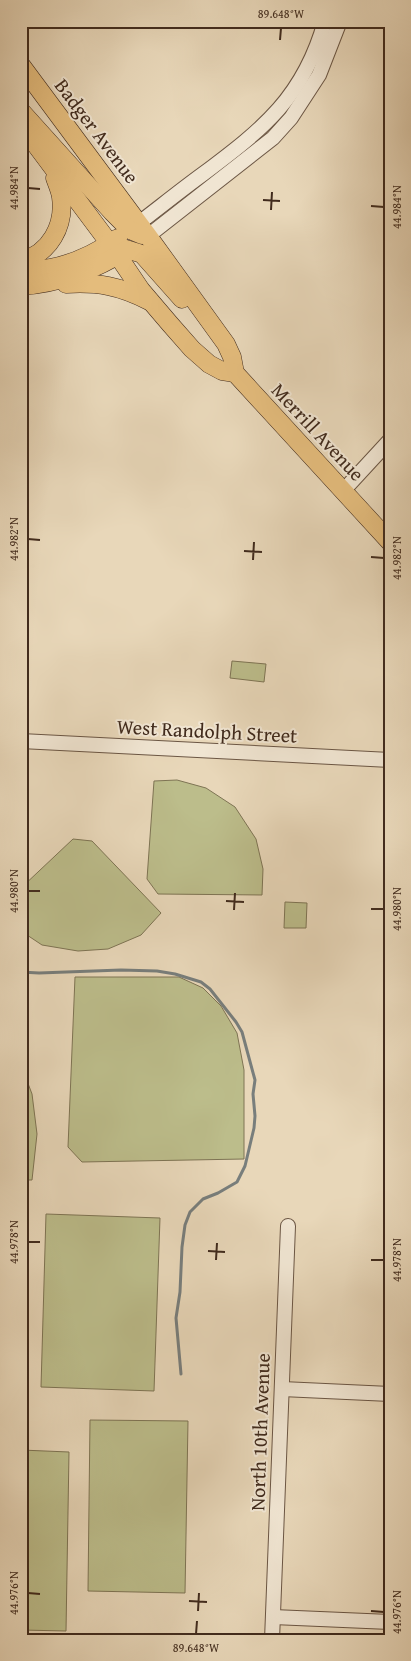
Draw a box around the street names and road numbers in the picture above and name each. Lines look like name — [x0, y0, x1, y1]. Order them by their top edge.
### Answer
street label: Badger Avenue — [48, 72, 147, 189]
street label: Merrill Avenue — [265, 376, 372, 487]
street label: West Randolph Street — [116, 711, 298, 750]
street label: North 10th Avenue — [242, 1353, 277, 1511]

